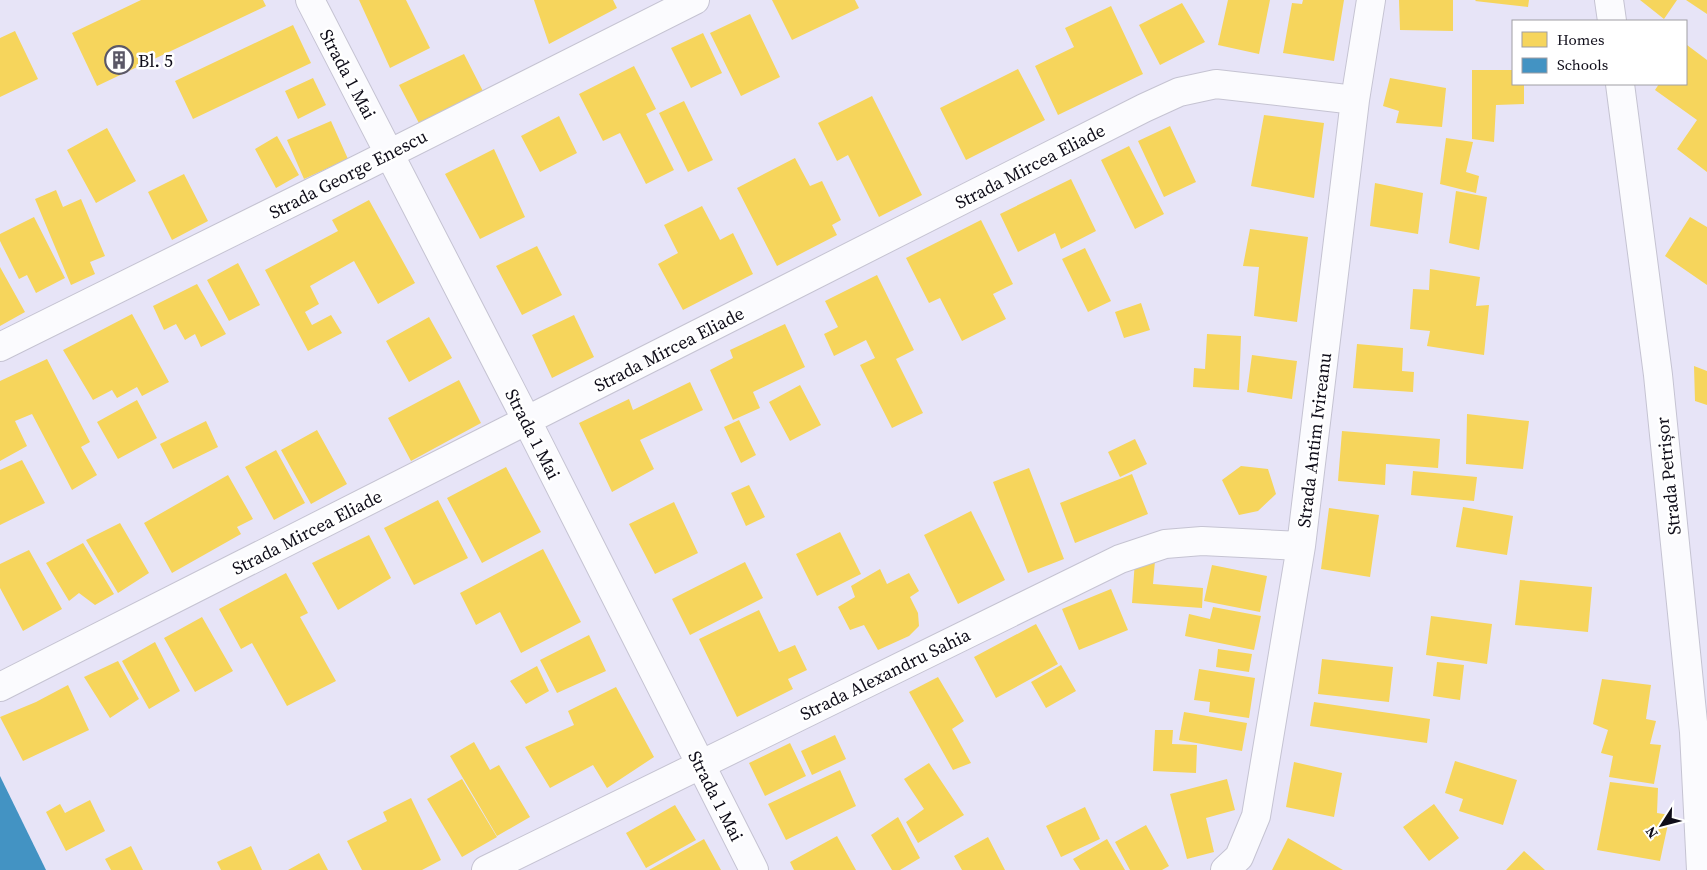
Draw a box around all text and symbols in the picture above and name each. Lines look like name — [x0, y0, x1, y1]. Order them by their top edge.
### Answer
legend — [1512, 20, 1687, 85]
street label: Strada 1 Mai — [314, 25, 382, 123]
text: Homes — [1557, 29, 1604, 50]
building icon: Bl. 5 — [104, 45, 134, 75]
place label: Bl. 5 — [138, 48, 173, 73]
text: Schools — [1557, 54, 1608, 75]
street label: Strada Mircea Eliade — [951, 117, 1109, 215]
street label: Strada George Enescu — [265, 123, 431, 225]
street label: Strada Mircea Eliade — [590, 300, 748, 398]
street label: Strada Antim Ivireanu — [1291, 351, 1337, 529]
street label: Strada 1 Mai — [500, 384, 566, 484]
street label: Strada Petrișor — [1649, 415, 1687, 536]
street label: Strada Mircea Eliade — [228, 483, 386, 581]
street label: Strada Alexandru Sahia — [796, 621, 975, 726]
street label: Strada 1 Mai — [683, 746, 749, 846]
north arrow — [1637, 800, 1687, 850]
text: N — [1640, 823, 1663, 843]

